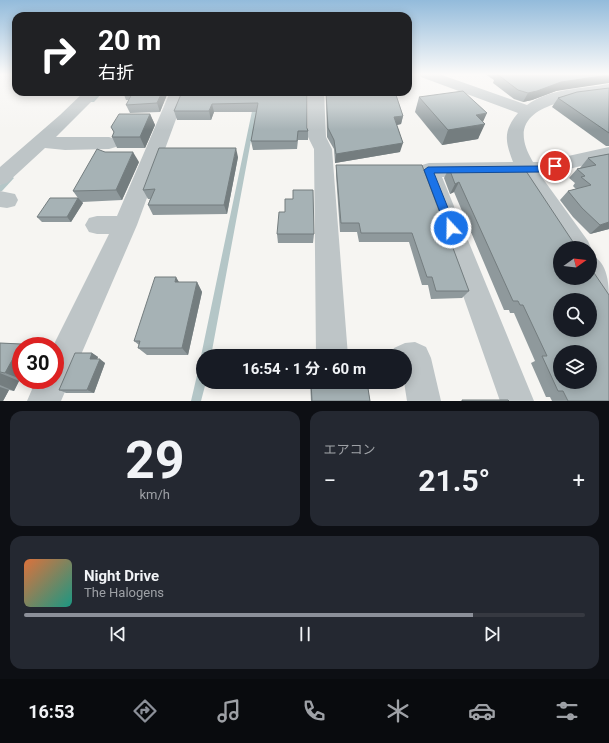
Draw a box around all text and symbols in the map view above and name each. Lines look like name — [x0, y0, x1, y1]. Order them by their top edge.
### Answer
text: 20 m — [98, 24, 161, 57]
icon: right — [32, 28, 84, 80]
text: 右折 — [98, 62, 134, 83]
pin — [538, 149, 572, 183]
icon: arrive — [544, 155, 566, 177]
position arrow — [430, 207, 472, 249]
north arrow — [553, 241, 597, 285]
map controls — [553, 241, 597, 389]
button: search — [553, 293, 597, 337]
speed limit sign: 30 — [12, 337, 64, 389]
button: layers — [553, 345, 597, 389]
text: 16:54 · 1 分 · 60 m — [242, 360, 366, 378]
text: 29 — [125, 430, 185, 491]
text: エアコン — [324, 442, 376, 457]
text: 21.5° — [418, 463, 490, 498]
text: − — [324, 468, 336, 493]
text: + — [573, 468, 585, 493]
text: km/h — [139, 487, 170, 502]
text: Night Drive — [84, 567, 159, 585]
text: The Halogens — [84, 585, 164, 600]
icon: previous — [107, 623, 129, 645]
icon: pause — [294, 623, 316, 645]
icon: next — [481, 623, 503, 645]
icon: directions — [131, 697, 159, 725]
icon: music — [215, 697, 243, 725]
icon: phone — [300, 697, 328, 725]
icon: climate — [384, 697, 412, 725]
icon: car — [468, 697, 496, 725]
icon: filters — [553, 697, 581, 725]
text: 16:53 — [28, 701, 75, 722]

